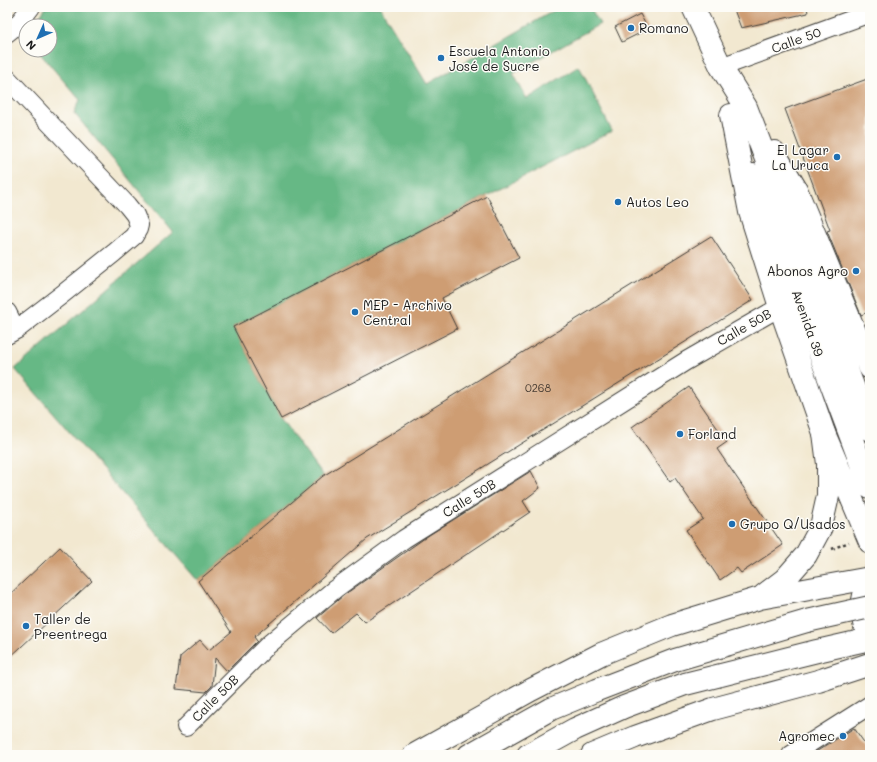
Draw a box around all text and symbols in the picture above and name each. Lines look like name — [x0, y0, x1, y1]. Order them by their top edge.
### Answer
north arrow — [18, 18, 58, 58]
place label: Romano — [639, 19, 689, 36]
marker: Romano — [626, 23, 636, 33]
street label: Calle 50 — [769, 23, 823, 56]
text: N — [22, 37, 39, 54]
place label: Escuela Antonio José de Sucre — [449, 42, 550, 74]
marker: Escuela Antonio José de Sucre — [436, 53, 446, 63]
place label: El Lagar La Uruca — [772, 141, 829, 173]
marker: El Lagar La Uruca — [832, 152, 842, 162]
place label: Autos Leo — [626, 193, 689, 210]
marker: Autos Leo — [613, 197, 623, 207]
place label: Abonos Agro — [767, 262, 848, 279]
marker: Abonos Agro — [851, 266, 861, 276]
street label: Avenida 39 — [789, 287, 828, 359]
place label: MEP - Archivo Central — [363, 296, 452, 328]
street label: Calle 50B — [714, 304, 774, 349]
marker: MEP - Archivo Central — [350, 307, 360, 317]
house number: 0268 — [525, 380, 551, 395]
place label: Forland — [688, 425, 736, 442]
marker: Forland — [675, 429, 685, 439]
street label: Calle 50B — [439, 475, 499, 521]
place label: Grupo Q/Usados — [740, 515, 846, 532]
marker: Grupo Q/Usados — [727, 519, 737, 529]
place label: Taller de Preentrega — [34, 610, 108, 642]
marker: Taller de Preentrega — [21, 621, 31, 631]
street label: Calle 50B — [187, 670, 242, 725]
place label: Agromec — [778, 727, 835, 744]
marker: Agromec — [838, 731, 848, 741]

